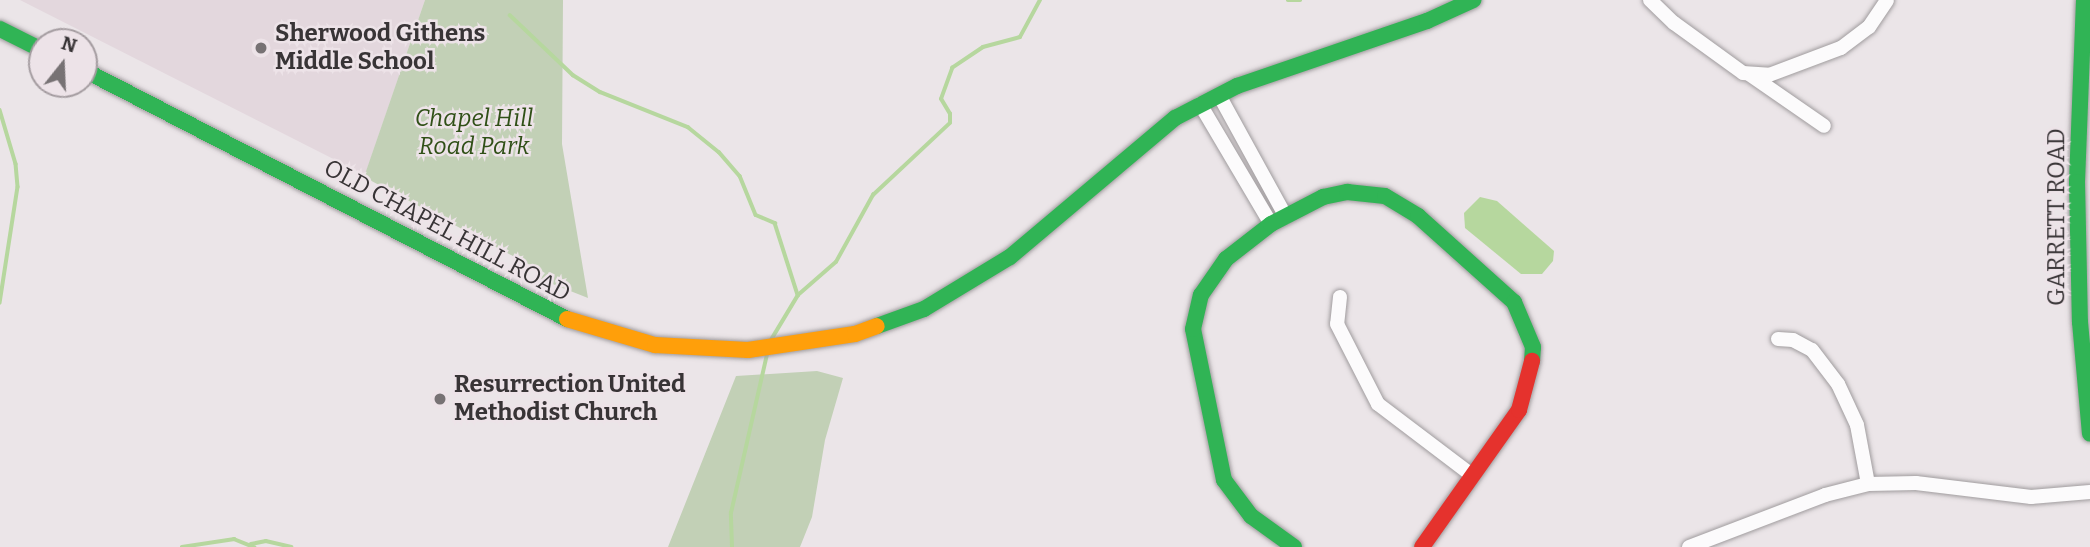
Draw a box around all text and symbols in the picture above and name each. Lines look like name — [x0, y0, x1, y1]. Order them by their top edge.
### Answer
place label: Sherwood Githens Middle School — [275, 20, 485, 76]
north arrow — [28, 28, 98, 98]
text: N — [58, 31, 80, 58]
marker: Sherwood Githens Middle School — [253, 40, 269, 56]
park label: Chapel Hill Road Park — [415, 105, 533, 161]
street label: GARRETT ROAD — [2043, 128, 2071, 306]
street label: OLD CHAPEL HILL ROAD — [319, 154, 575, 308]
place label: Resurrection United Methodist Church — [454, 371, 685, 427]
marker: Resurrection United Methodist Church — [432, 391, 448, 407]

